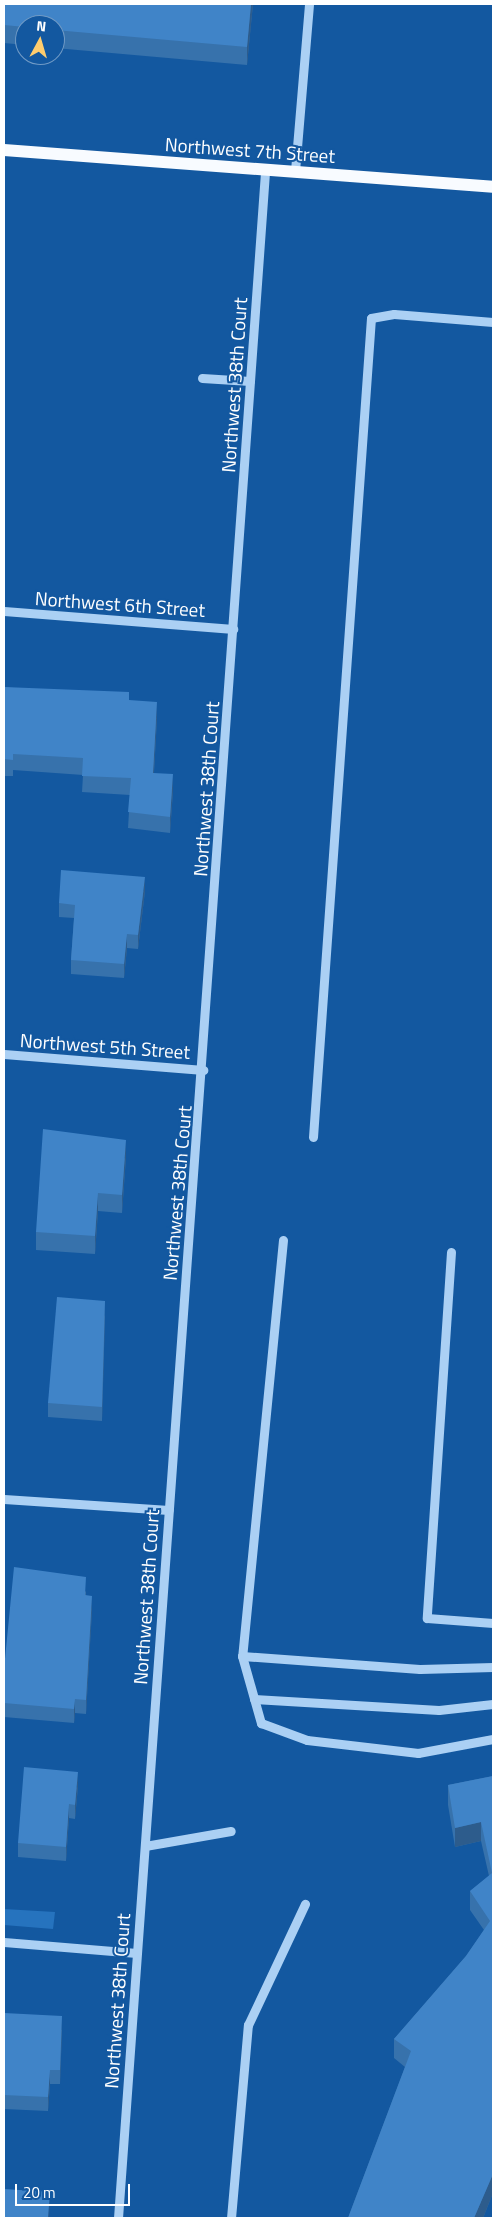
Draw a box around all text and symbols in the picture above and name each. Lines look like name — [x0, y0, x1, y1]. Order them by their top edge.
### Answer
north arrow — [15, 15, 65, 65]
text: N — [36, 15, 47, 37]
street label: Northwest 7th Street — [164, 133, 336, 167]
street label: Northwest 38th Court — [217, 297, 251, 473]
street label: Northwest 6th Street — [34, 587, 206, 621]
street label: Northwest 38th Court — [189, 701, 223, 877]
street label: Northwest 5th Street — [19, 1029, 191, 1063]
street label: Northwest 38th Court — [158, 1105, 196, 1281]
street label: Northwest 38th Court — [129, 1509, 163, 1685]
street label: Northwest 38th Court — [100, 1913, 134, 2089]
scale bar — [18, 2174, 132, 2206]
text: 20 m — [23, 2181, 56, 2204]

